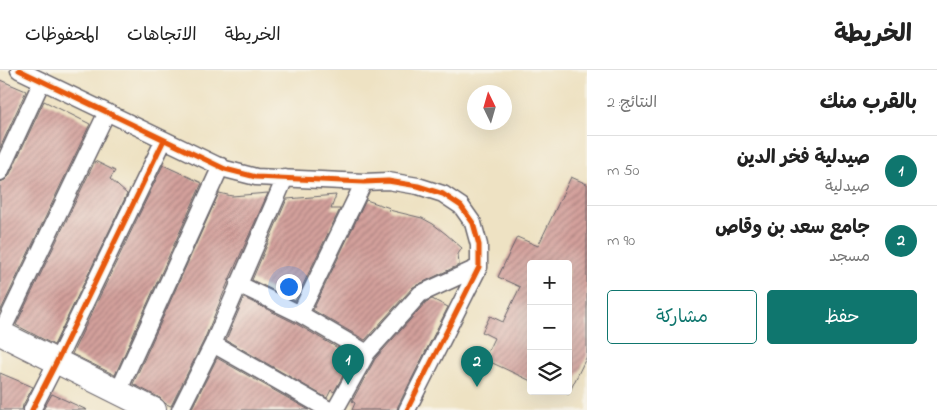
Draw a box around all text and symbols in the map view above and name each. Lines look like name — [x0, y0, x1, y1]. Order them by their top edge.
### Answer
text: الخريطة — [834, 18, 912, 53]
text: المحفوظات — [25, 23, 99, 49]
text: الاتجاهات — [127, 23, 197, 49]
text: الخريطة — [225, 23, 281, 49]
north arrow — [467, 85, 512, 130]
text: بالقرب منك — [820, 88, 917, 118]
text: النتائج: 2 — [607, 91, 657, 115]
text: صيدلية فخر الدين — [737, 145, 870, 172]
text: 50 m — [607, 159, 640, 183]
text: 1 — [898, 159, 904, 183]
text: صيدلية — [825, 175, 870, 199]
text: جامع سعد بن وقاص — [715, 215, 870, 242]
text: 90 m — [607, 229, 635, 253]
text: 2 — [897, 229, 905, 253]
text: مسجد — [829, 245, 870, 269]
map controls — [527, 260, 572, 395]
button: + — [527, 260, 572, 305]
your location — [276, 274, 302, 300]
button: مشاركة — [607, 290, 757, 344]
button: حفظ — [767, 290, 917, 344]
button: − — [527, 305, 572, 350]
pin: 1 — [332, 344, 364, 385]
pin: 2 — [461, 346, 493, 387]
button: layers — [527, 350, 572, 395]

